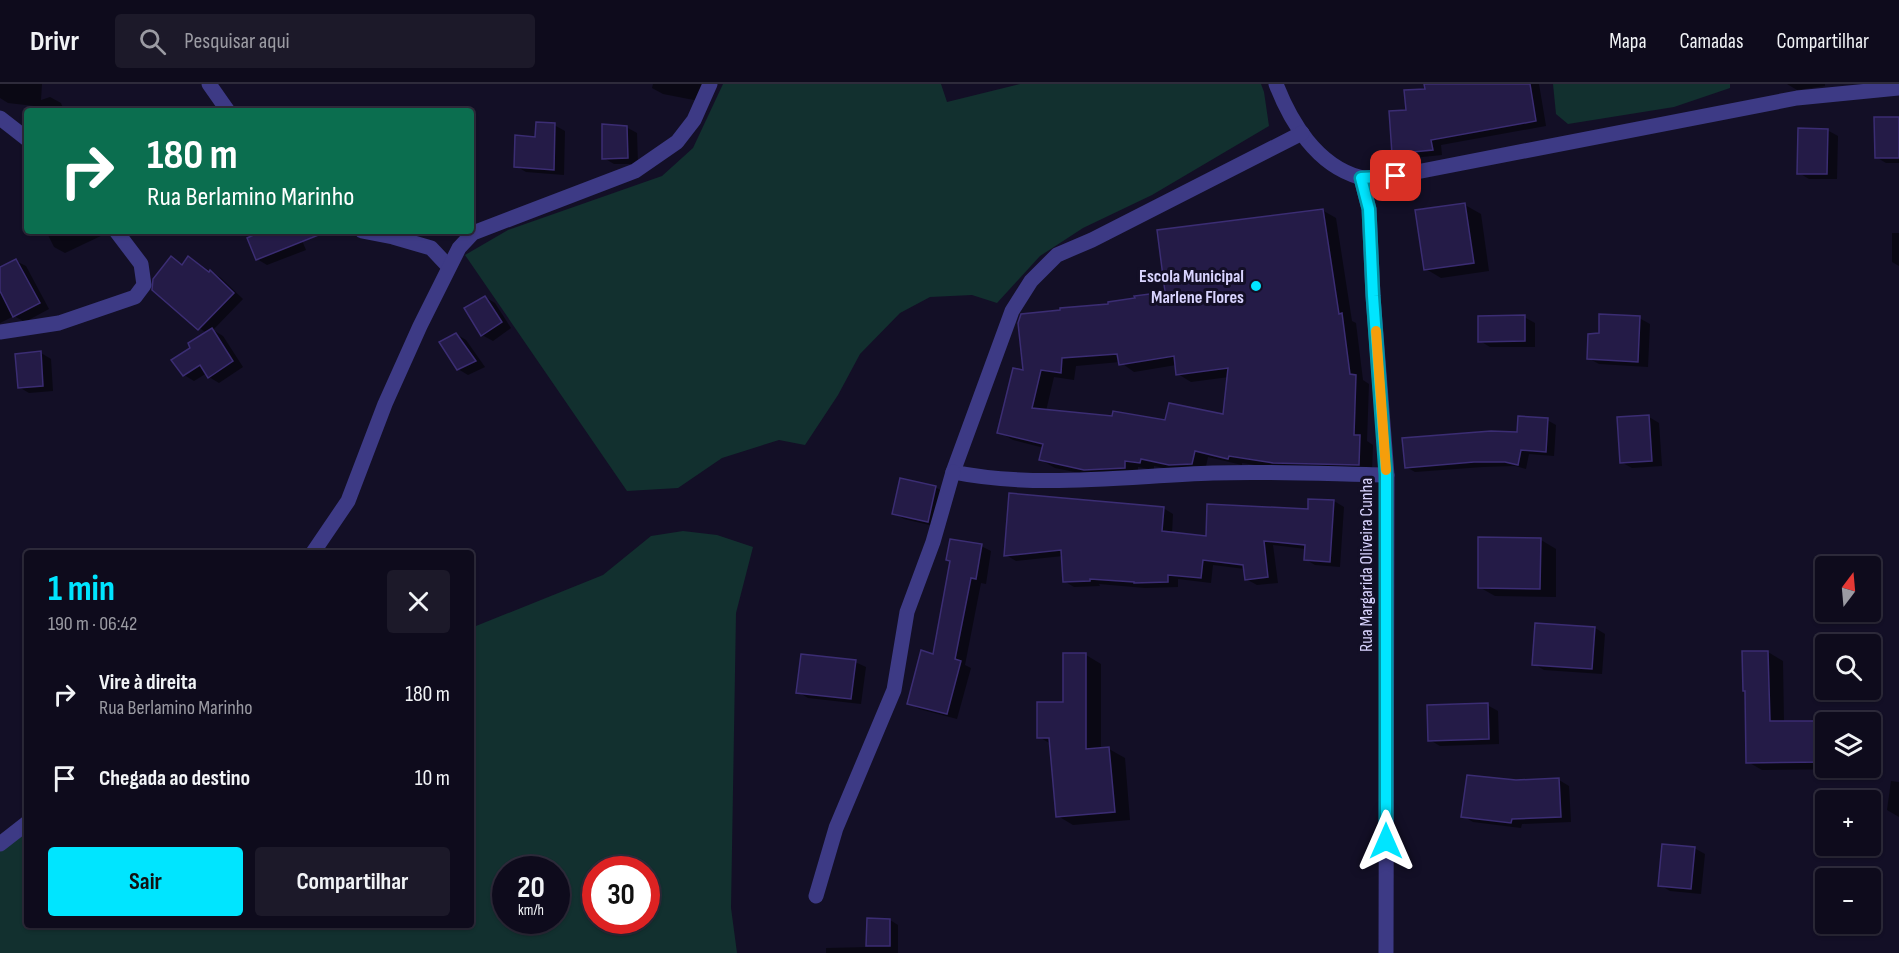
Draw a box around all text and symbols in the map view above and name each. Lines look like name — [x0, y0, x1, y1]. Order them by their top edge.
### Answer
search box — [115, 14, 535, 68]
text: Drivr — [30, 25, 79, 58]
icon: search — [136, 25, 169, 58]
text: Pesquisar aqui — [184, 28, 290, 55]
text: Mapa — [1609, 29, 1647, 54]
text: Camadas — [1680, 29, 1743, 54]
text: Compartilhar — [1776, 29, 1869, 54]
text: 180 m — [147, 130, 238, 181]
icon: right — [48, 132, 126, 210]
pin — [1370, 150, 1421, 201]
icon: arrive — [1379, 159, 1412, 192]
text: Rua Berlamino Marinho — [147, 181, 354, 213]
place label: Escola Municipal Marlene Flores — [1139, 266, 1244, 308]
marker: Escola Municipal Marlene Flores — [1249, 279, 1263, 293]
street label: Rua Margarida Oliveira Cunha — [1356, 478, 1377, 652]
north arrow — [1815, 556, 1881, 622]
map controls — [1815, 556, 1881, 934]
text: 1 min — [48, 568, 115, 611]
button: close — [387, 570, 450, 633]
text: 190 m · 06:42 — [48, 612, 137, 636]
button: search — [1815, 634, 1881, 700]
text: Vire à direita — [99, 669, 197, 696]
icon: right — [48, 678, 81, 711]
text: 180 m — [405, 681, 450, 708]
text: Rua Berlamino Marinho — [99, 696, 253, 720]
button: layers — [1815, 712, 1881, 778]
icon: arrive — [48, 762, 81, 795]
text: Chegada ao destino — [99, 765, 250, 792]
text: 10 m — [415, 765, 450, 792]
button: + — [1815, 790, 1881, 856]
position arrow — [1354, 809, 1418, 873]
button: Sair — [48, 847, 243, 916]
button: Compartilhar — [255, 847, 450, 916]
speed limit sign: 30 — [582, 856, 660, 934]
button: − — [1815, 868, 1881, 934]
text: 20 — [517, 870, 545, 906]
text: km/h — [518, 901, 544, 920]

